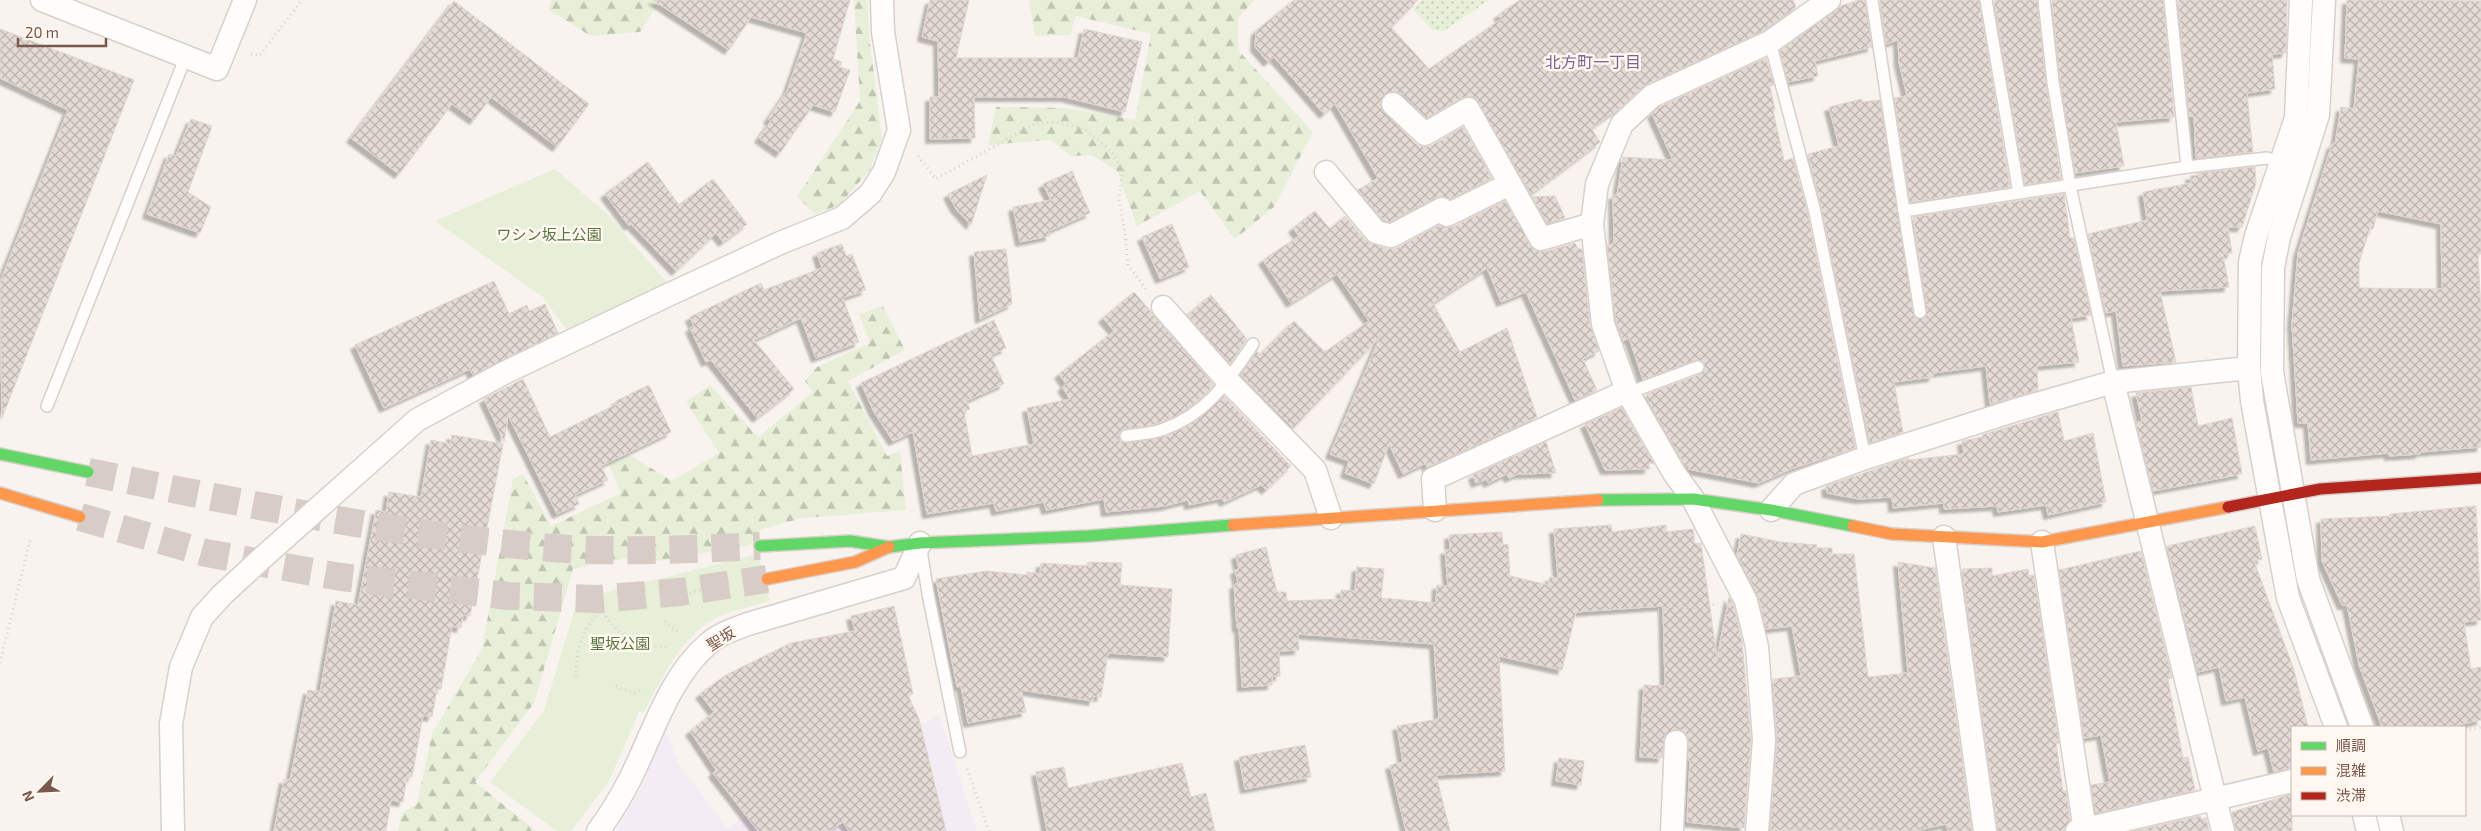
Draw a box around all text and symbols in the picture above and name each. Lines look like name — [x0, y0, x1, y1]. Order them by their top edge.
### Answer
scale bar — [18, 15, 105, 47]
text: 20 m — [25, 23, 59, 41]
district label: 北方町一丁目 — [1545, 52, 1641, 71]
park label: ワシン坂上公園 — [496, 225, 602, 243]
street label: 聖坂 — [703, 623, 738, 654]
park label: 聖坂公園 — [590, 634, 650, 652]
legend — [2291, 726, 2466, 816]
text: 順調 — [2336, 736, 2366, 754]
text: 混雑 — [2336, 761, 2366, 779]
north arrow — [15, 766, 65, 816]
text: 渋滞 — [2336, 786, 2366, 804]
text: N — [18, 788, 37, 805]

